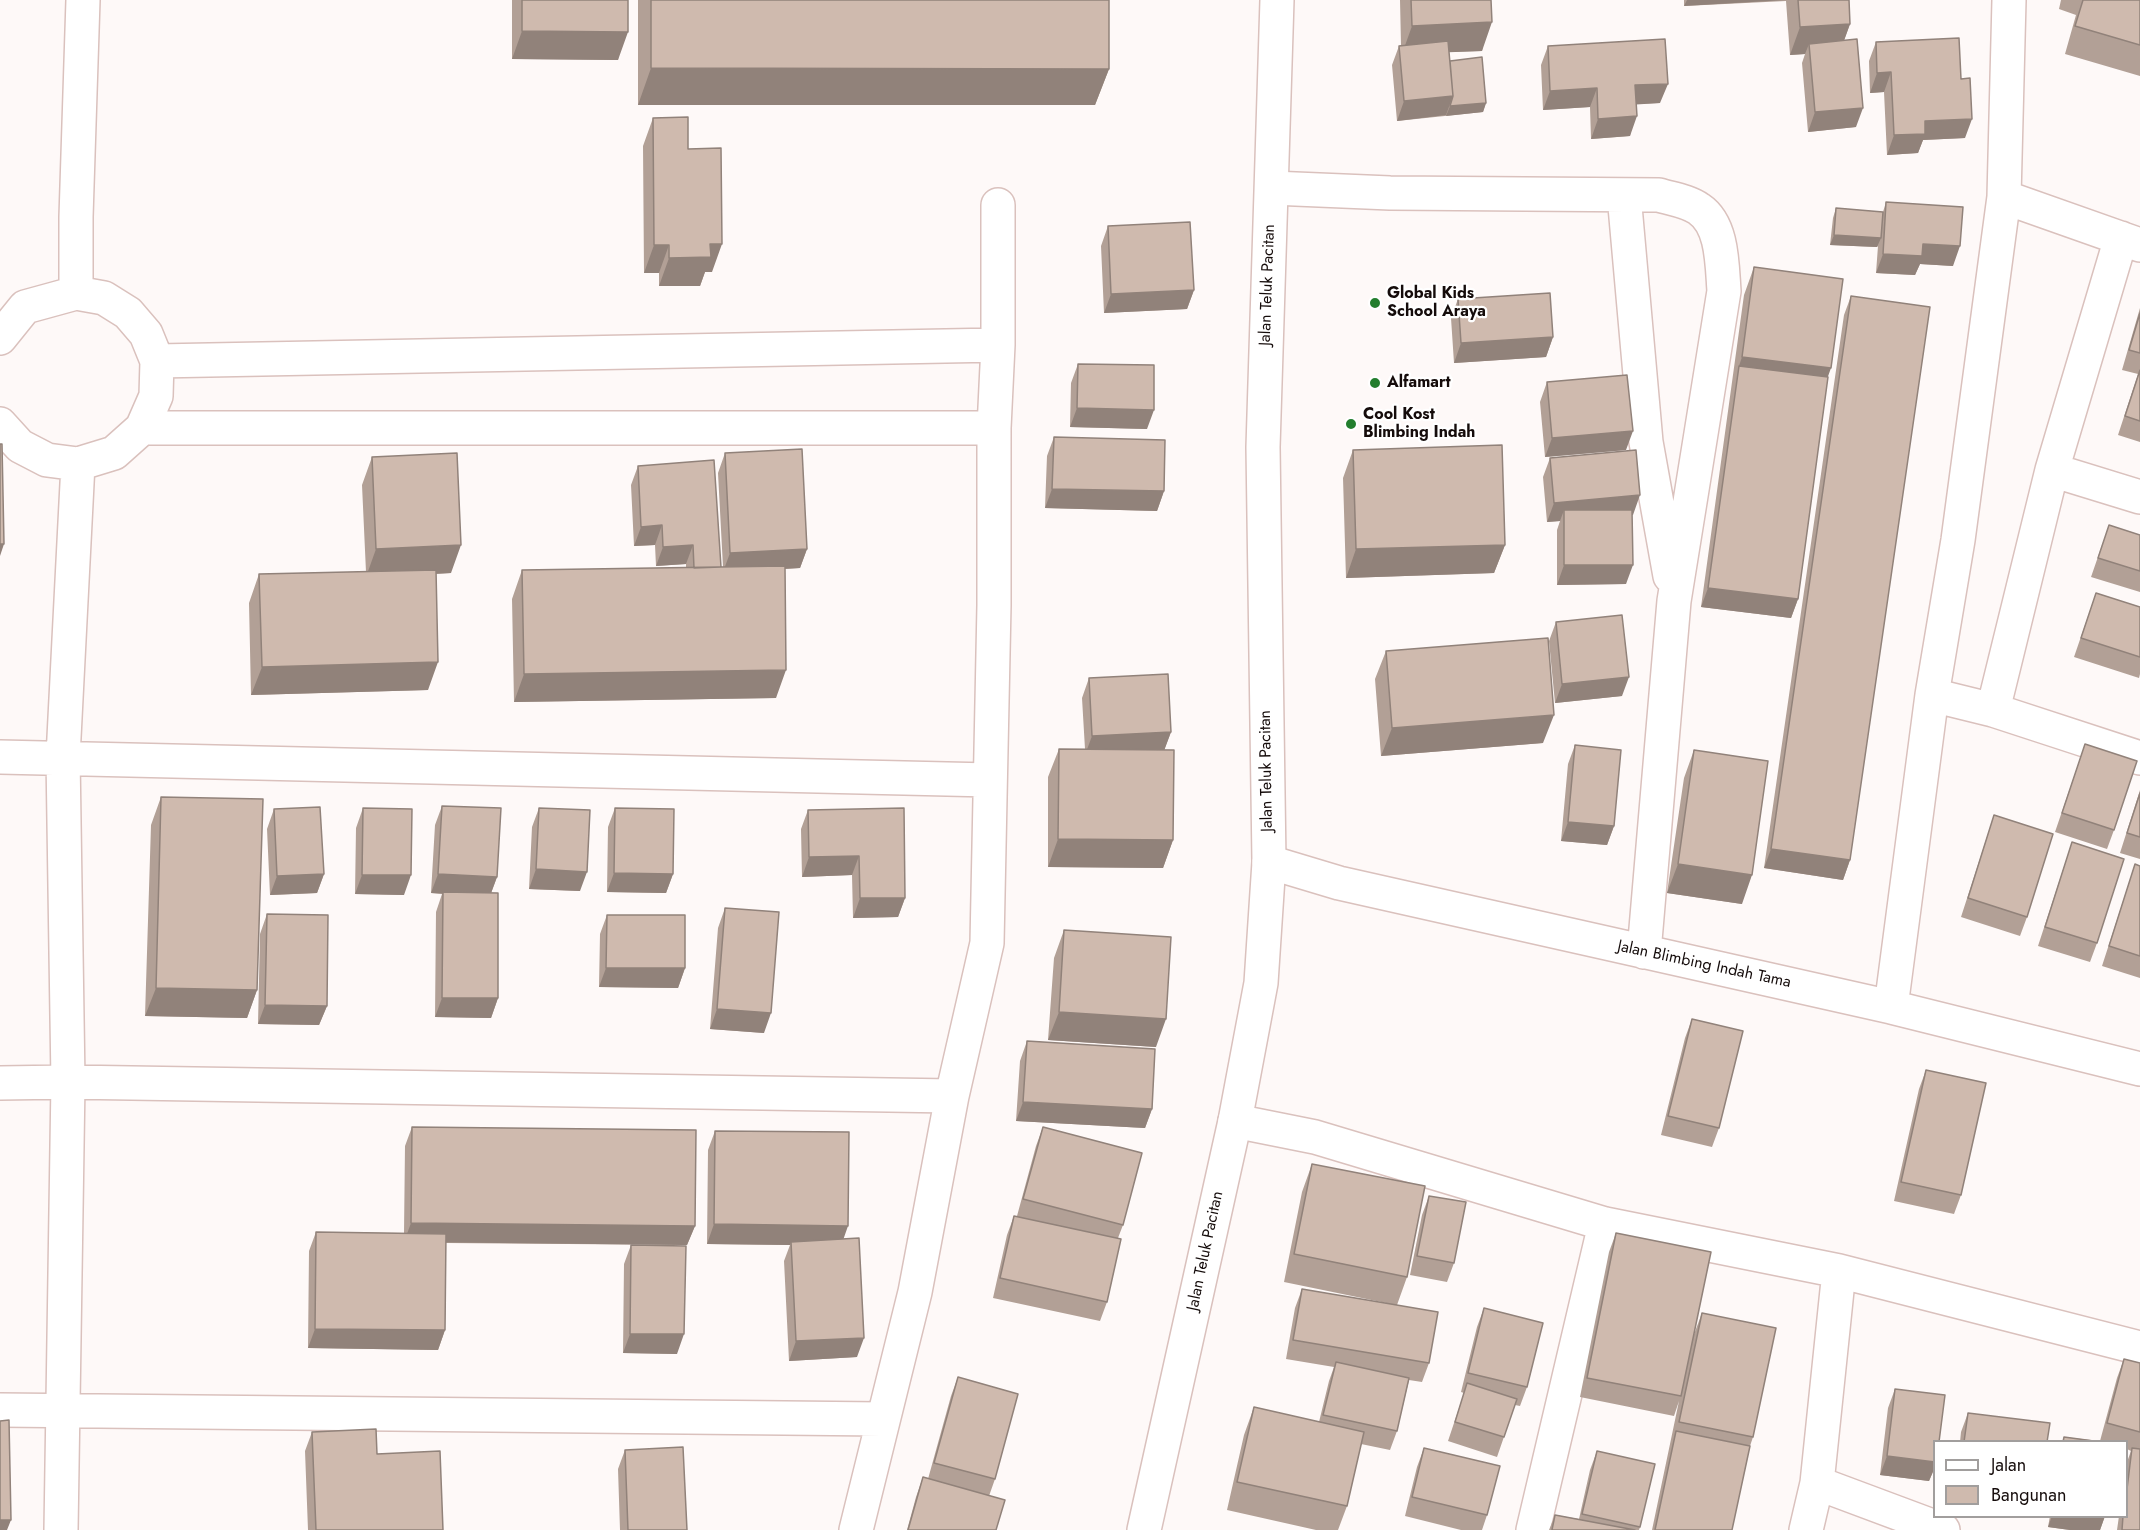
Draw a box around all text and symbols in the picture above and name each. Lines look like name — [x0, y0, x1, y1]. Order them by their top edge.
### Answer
street label: Jalan Teluk Pacitan — [1256, 224, 1280, 346]
place label: Global Kids School Araya — [1387, 284, 1486, 322]
marker: Global Kids School Araya — [1368, 296, 1382, 310]
place label: Alfamart — [1387, 373, 1451, 393]
marker: Alfamart — [1368, 376, 1382, 390]
place label: Cool Kost Blimbing Indah — [1363, 405, 1475, 443]
marker: Cool Kost Blimbing Indah — [1344, 417, 1358, 431]
street label: Jalan Teluk Pacitan — [1256, 710, 1278, 832]
street label: Jalan Blimbing Indah Tama — [1615, 937, 1793, 993]
street label: Jalan Teluk Pacitan — [1184, 1189, 1228, 1313]
legend — [1933, 1440, 2128, 1518]
text: Jalan — [1991, 1452, 2026, 1478]
text: Bangunan — [1991, 1482, 2066, 1508]

